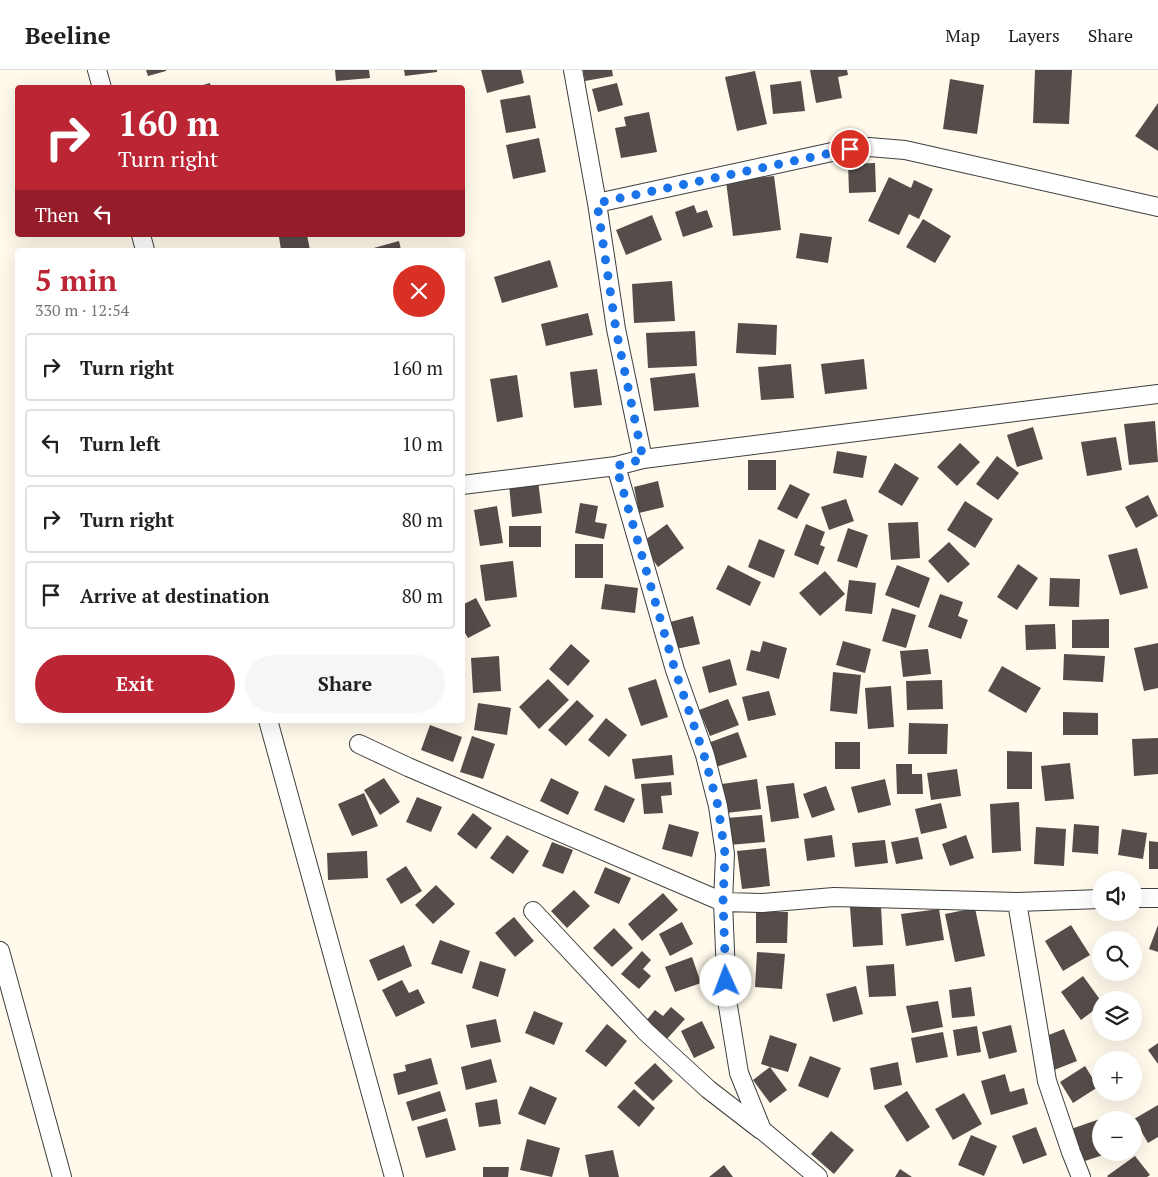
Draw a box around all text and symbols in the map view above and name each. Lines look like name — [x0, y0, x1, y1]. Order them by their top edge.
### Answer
text: Beeline — [25, 19, 111, 51]
text: Map — [945, 23, 980, 47]
text: Layers — [1008, 23, 1060, 47]
text: Share — [1088, 23, 1133, 47]
text: 160 m — [118, 100, 219, 146]
icon: right — [35, 105, 100, 170]
pin — [829, 128, 871, 170]
icon: arrive — [836, 135, 864, 163]
text: Turn right — [118, 144, 218, 173]
icon: left — [89, 200, 117, 228]
text: Then — [35, 202, 79, 227]
text: 5 min — [35, 260, 117, 300]
button: close — [393, 265, 445, 317]
text: 330 m · 12:54 — [35, 299, 129, 321]
icon: right — [37, 353, 65, 381]
text: Turn right — [80, 355, 174, 380]
text: 160 m — [392, 355, 443, 380]
icon: left — [37, 429, 65, 457]
text: Turn left — [80, 431, 161, 456]
text: 10 m — [402, 431, 443, 456]
icon: right — [37, 505, 65, 533]
text: Turn right — [80, 507, 174, 532]
text: 80 m — [402, 507, 443, 532]
icon: arrive — [37, 581, 65, 609]
text: Arrive at destination — [80, 583, 269, 608]
text: 80 m — [402, 583, 443, 608]
button: Exit — [35, 655, 235, 713]
button: Share — [245, 655, 445, 713]
map controls — [1092, 871, 1142, 1161]
button: sound — [1092, 871, 1142, 921]
button: search — [1092, 931, 1142, 981]
position arrow — [699, 954, 751, 1006]
button: layers — [1092, 991, 1142, 1041]
button: + — [1092, 1051, 1142, 1101]
button: − — [1092, 1111, 1142, 1161]

